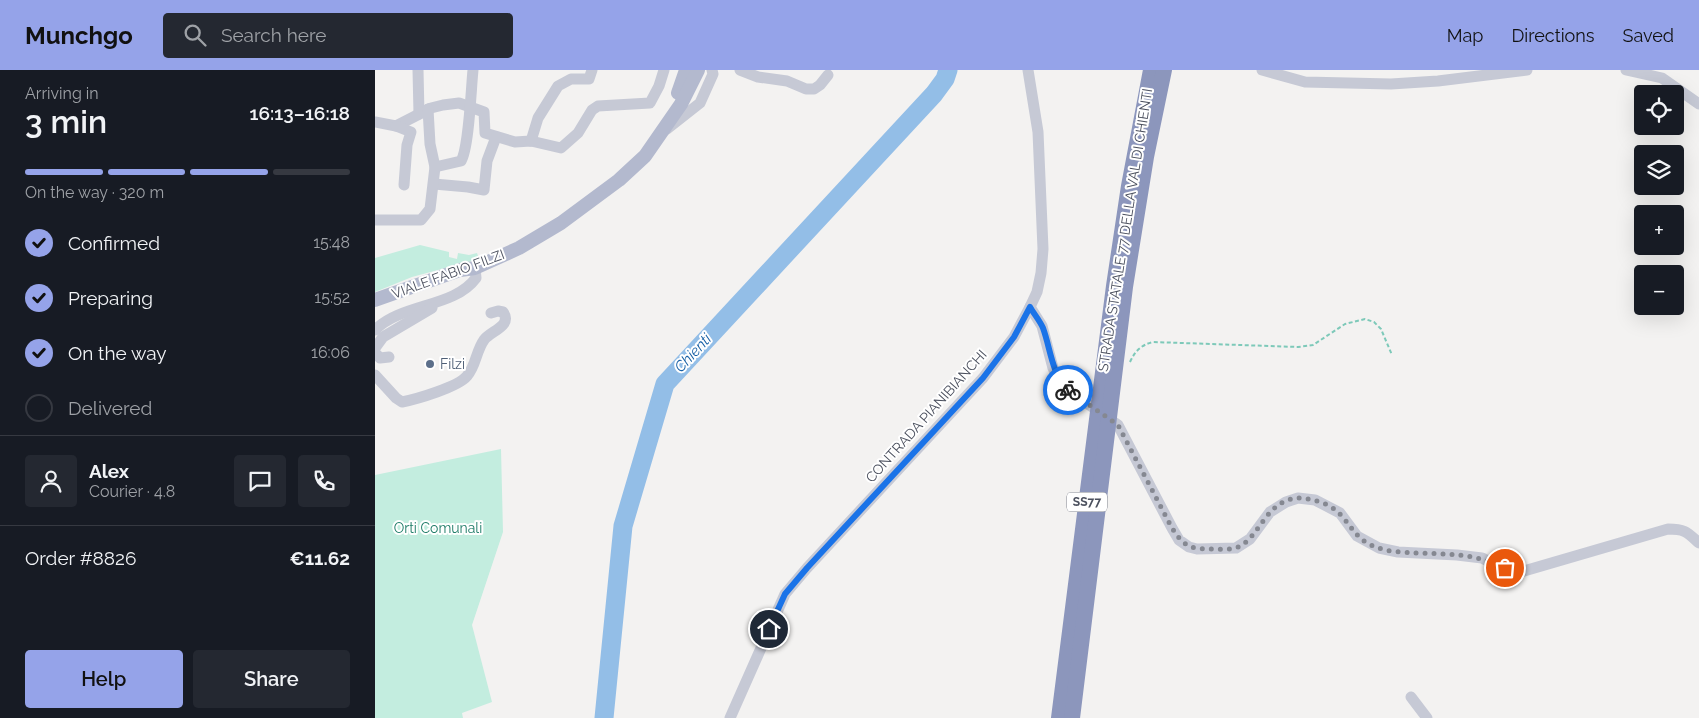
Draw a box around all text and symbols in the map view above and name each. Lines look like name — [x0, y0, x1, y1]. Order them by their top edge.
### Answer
search box — [163, 13, 513, 58]
text: Munchgo — [25, 21, 133, 50]
icon: search — [181, 21, 209, 49]
text: Search here — [221, 24, 326, 46]
text: Map — [1447, 25, 1483, 46]
text: Directions — [1511, 25, 1595, 46]
text: Saved — [1623, 25, 1674, 46]
text: Arriving in — [25, 84, 99, 103]
map controls — [1634, 85, 1684, 315]
button: locate — [1634, 85, 1684, 135]
street label: STRADA STATALE 77 DELLA VAL DI CHIENTI — [1095, 87, 1155, 373]
text: 16:13–16:18 — [250, 102, 350, 124]
text: 3 min — [25, 103, 107, 140]
button: layers — [1634, 145, 1684, 195]
text: On the way · 320 m — [25, 183, 164, 202]
button: + — [1634, 205, 1684, 255]
icon: check — [25, 229, 53, 257]
text: Confirmed — [68, 232, 160, 254]
text: 15:48 — [313, 233, 350, 252]
street label: VIALE FABIO FILZI — [390, 246, 506, 302]
button: − — [1634, 265, 1684, 315]
icon: check — [25, 284, 53, 312]
text: Preparing — [68, 287, 153, 309]
text: 15:52 — [314, 288, 350, 307]
water label: Chienti — [671, 330, 716, 376]
icon: check — [25, 339, 53, 367]
text: On the way — [68, 342, 167, 364]
text: 16:06 — [311, 343, 350, 362]
street label: CONTRADA PIANIBIANCHI — [862, 347, 990, 485]
place label: Filzi — [440, 356, 465, 372]
marker: Filzi — [424, 358, 436, 370]
courier — [1043, 365, 1093, 415]
icon: bike — [1054, 376, 1082, 404]
text: Delivered — [68, 397, 152, 419]
button: person — [25, 455, 77, 507]
button: chat — [234, 455, 286, 507]
button: phone — [298, 455, 350, 507]
text: Alex — [89, 460, 129, 482]
text: Courier · 4.8 — [89, 482, 175, 501]
road number: SS77 — [1067, 492, 1107, 512]
park label: Orti Comunali — [394, 520, 482, 536]
text: Order #8826 — [25, 547, 136, 569]
text: €11.62 — [290, 547, 350, 569]
pin — [1484, 547, 1526, 589]
icon: bag — [1491, 554, 1519, 582]
pin — [748, 608, 790, 650]
icon: home — [755, 615, 783, 643]
button: Help — [25, 650, 183, 708]
button: Share — [193, 650, 350, 708]

